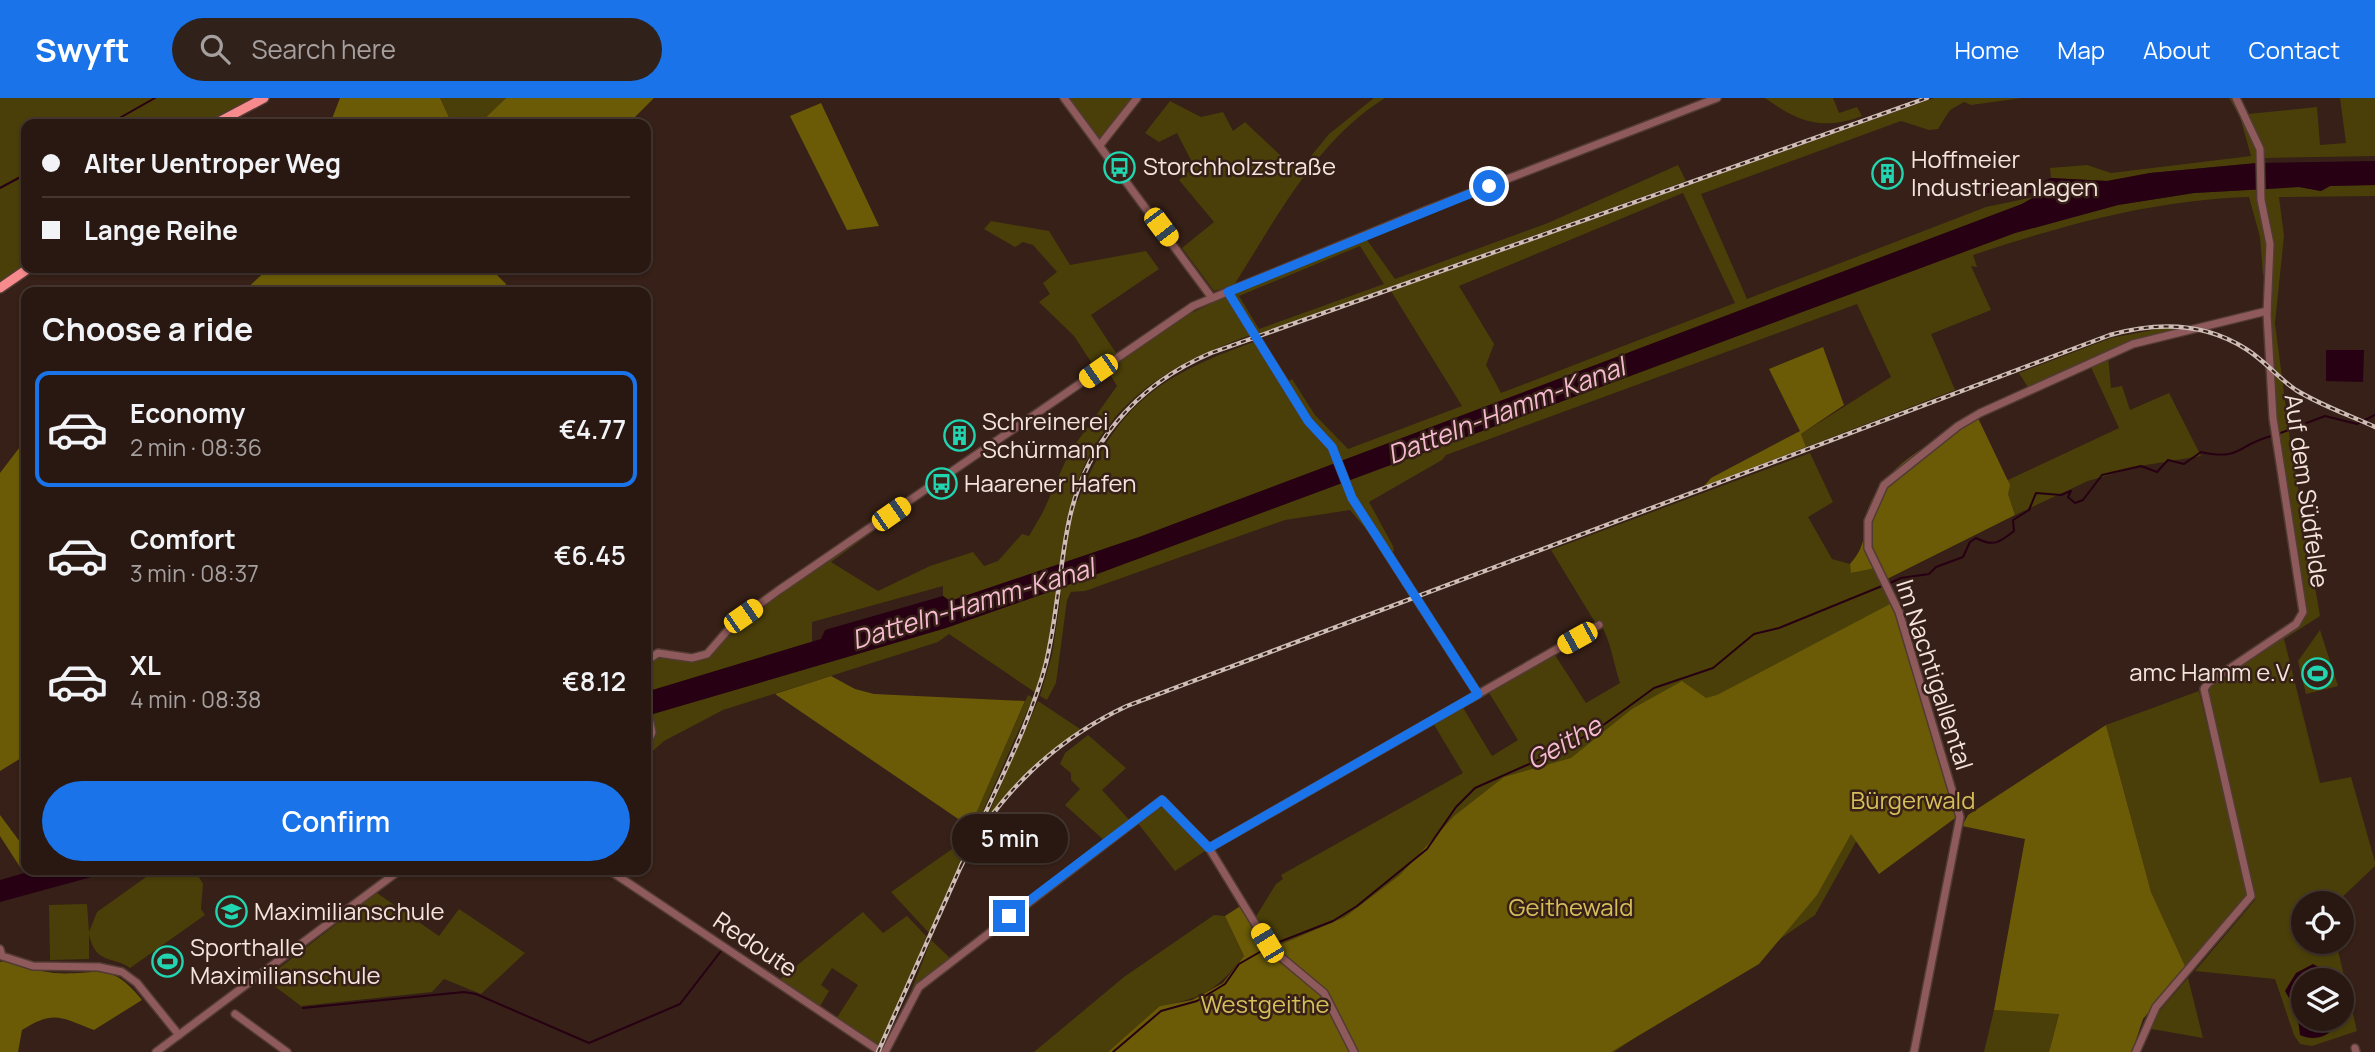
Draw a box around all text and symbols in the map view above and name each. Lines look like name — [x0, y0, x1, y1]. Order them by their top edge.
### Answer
search box — [172, 18, 662, 81]
text: Swyft — [35, 27, 130, 72]
icon: search — [196, 30, 234, 68]
text: Search here — [252, 31, 396, 67]
text: Home — [1954, 33, 2019, 66]
text: Map — [2057, 33, 2105, 66]
text: About — [2143, 33, 2211, 66]
text: Contact — [2249, 33, 2340, 66]
place label: Hoffmeier Industrieanlagen — [1911, 142, 2098, 203]
text: Alter Uentroper Weg — [84, 145, 341, 181]
place label: Storchholzstraße — [1143, 149, 1336, 182]
bus stop icon: Storchholzstraße — [1103, 150, 1137, 184]
building icon: Hoffmeier Industrieanlagen — [1871, 157, 1905, 191]
route start — [1473, 170, 1505, 202]
car — [1140, 204, 1183, 250]
text: Lange Reihe — [84, 212, 238, 248]
text: Choose a ride — [42, 307, 253, 351]
water label: Datteln-Hamm-Kanal — [1382, 347, 1632, 472]
car — [1075, 350, 1122, 392]
street label: Auf dem Südfelde — [2278, 392, 2337, 590]
text: Economy — [130, 395, 245, 431]
icon: car — [46, 398, 109, 461]
place label: Schreinerei Schürmann — [982, 404, 1109, 465]
text: €4.77 — [559, 411, 626, 447]
building icon: Schreinerei Schürmann — [942, 419, 976, 453]
text: 2 min · 08:36 — [130, 431, 262, 463]
place label: Haarener Hafen — [964, 466, 1137, 499]
bus stop icon: Haarener Hafen — [924, 467, 958, 501]
car — [868, 493, 915, 535]
text: Comfort — [130, 521, 236, 557]
icon: car — [46, 524, 109, 587]
text: €6.45 — [554, 537, 626, 573]
water label: Datteln-Hamm-Kanal — [847, 548, 1101, 657]
text: 3 min · 08:37 — [130, 557, 259, 589]
street label: Im Nachtigallental — [1889, 575, 1982, 774]
car — [720, 595, 767, 637]
car — [1554, 619, 1601, 657]
text: XL — [130, 647, 161, 683]
icon: car — [46, 650, 109, 713]
place label: amc Hamm e.V. — [2129, 655, 2295, 688]
sports icon: amc Hamm e.V. — [2301, 656, 2335, 690]
text: €8.12 — [562, 663, 626, 699]
text: 4 min · 08:38 — [130, 683, 261, 715]
water label: Geithe — [1520, 706, 1609, 777]
button: Confirm — [42, 781, 630, 861]
park label: Bürgerwald — [1851, 783, 1975, 816]
callout: 5 min — [951, 814, 1067, 864]
text: 5 min — [981, 822, 1039, 854]
park label: Geithewald — [1509, 890, 1633, 923]
map controls — [2291, 891, 2354, 1031]
button: locate — [2291, 891, 2354, 954]
place label: Maximilianschule — [254, 894, 445, 927]
school or university icon: Maximilianschule — [214, 895, 248, 929]
route end — [993, 900, 1025, 932]
street label: Redoute — [707, 904, 804, 984]
car — [1248, 920, 1287, 966]
place label: Sporthalle Maximilianschule — [190, 930, 381, 991]
sports icon: Sporthalle Maximilianschule — [150, 945, 184, 979]
button: layers — [2291, 968, 2354, 1031]
park label: Westgeithe — [1201, 987, 1330, 1020]

